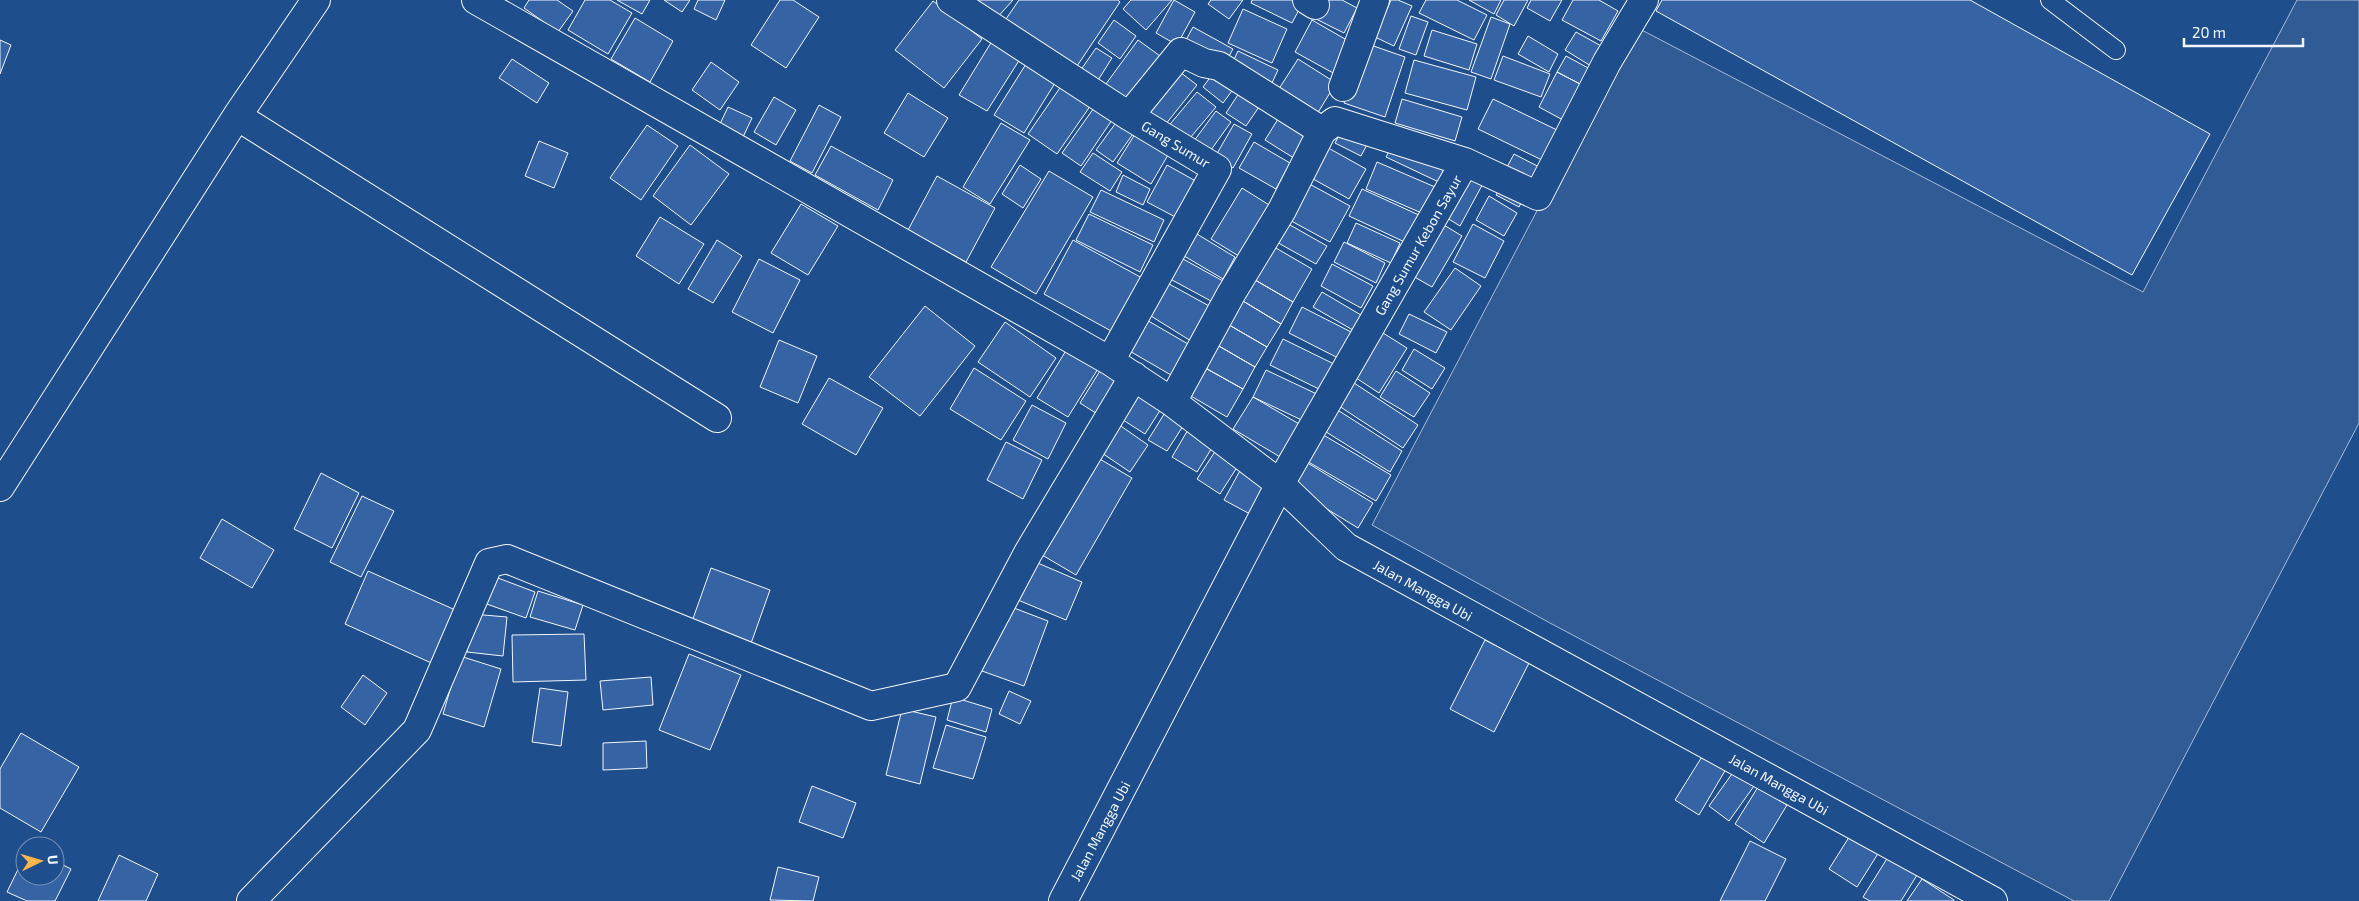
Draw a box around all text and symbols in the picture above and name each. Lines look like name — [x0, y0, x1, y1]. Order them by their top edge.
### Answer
scale bar — [2184, 15, 2303, 47]
text: 20 m — [2192, 23, 2226, 41]
street label: Gang Sumur — [1139, 117, 1214, 171]
street label: Gang Sumur Kebon Sayur — [1371, 171, 1465, 318]
street label: Jalan Mangga Ubi — [1370, 556, 1476, 624]
street label: Jalan Mangga Ubi — [1726, 750, 1832, 818]
street label: Jalan Mangga Ubi — [1066, 778, 1134, 884]
north arrow — [15, 836, 65, 886]
text: U — [45, 854, 62, 865]

